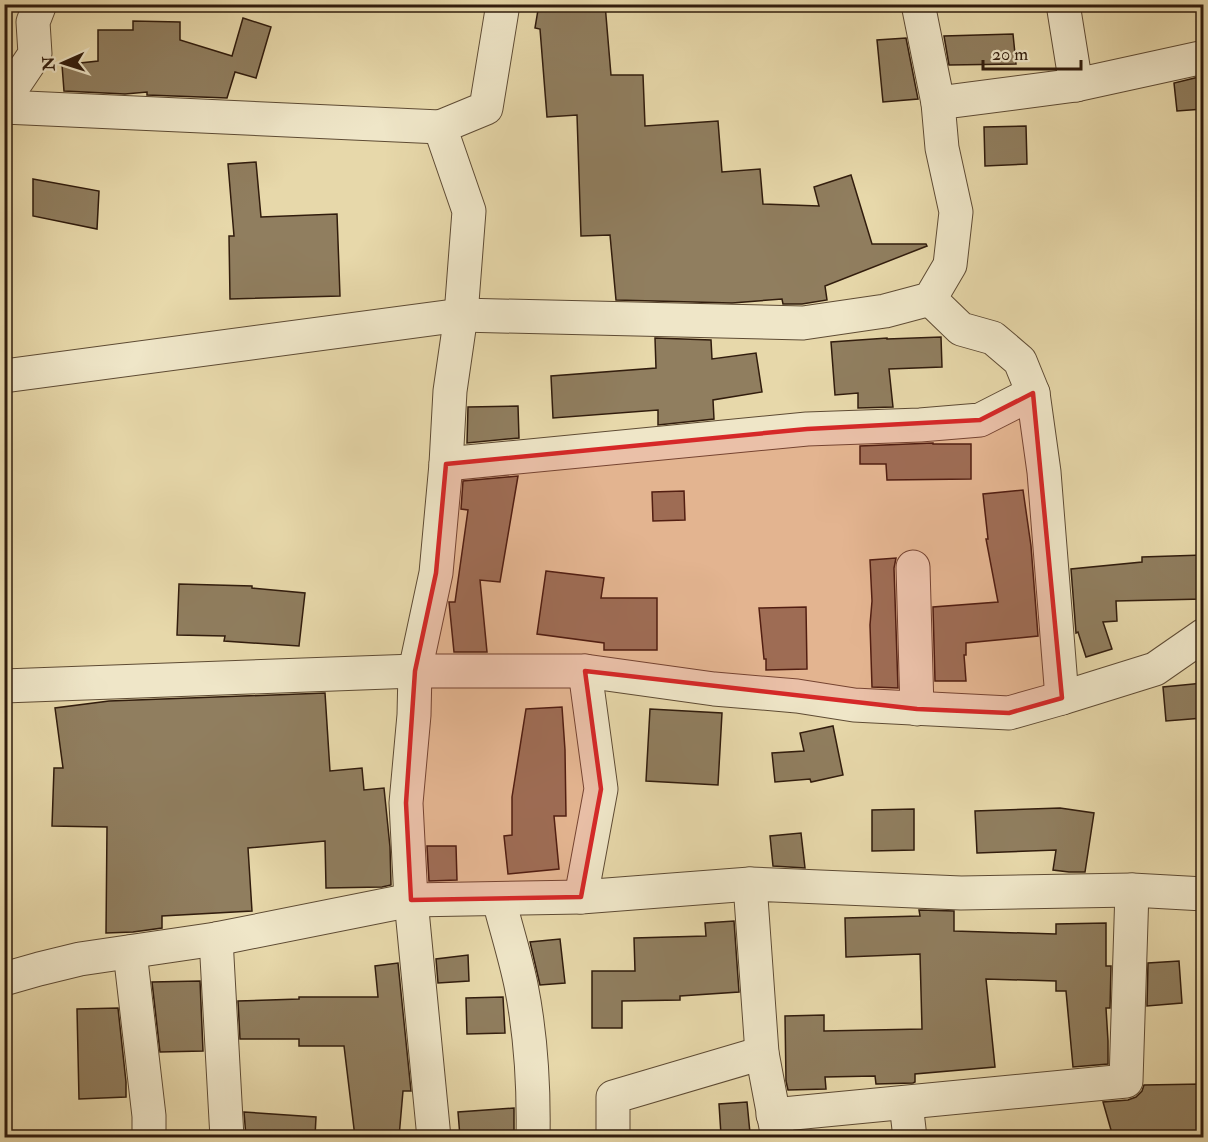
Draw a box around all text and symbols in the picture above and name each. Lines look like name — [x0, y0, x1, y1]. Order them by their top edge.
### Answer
north arrow — [33, 33, 93, 93]
scale bar — [983, 33, 1080, 71]
text: 20 m — [992, 43, 1028, 66]
text: N — [39, 55, 59, 72]

